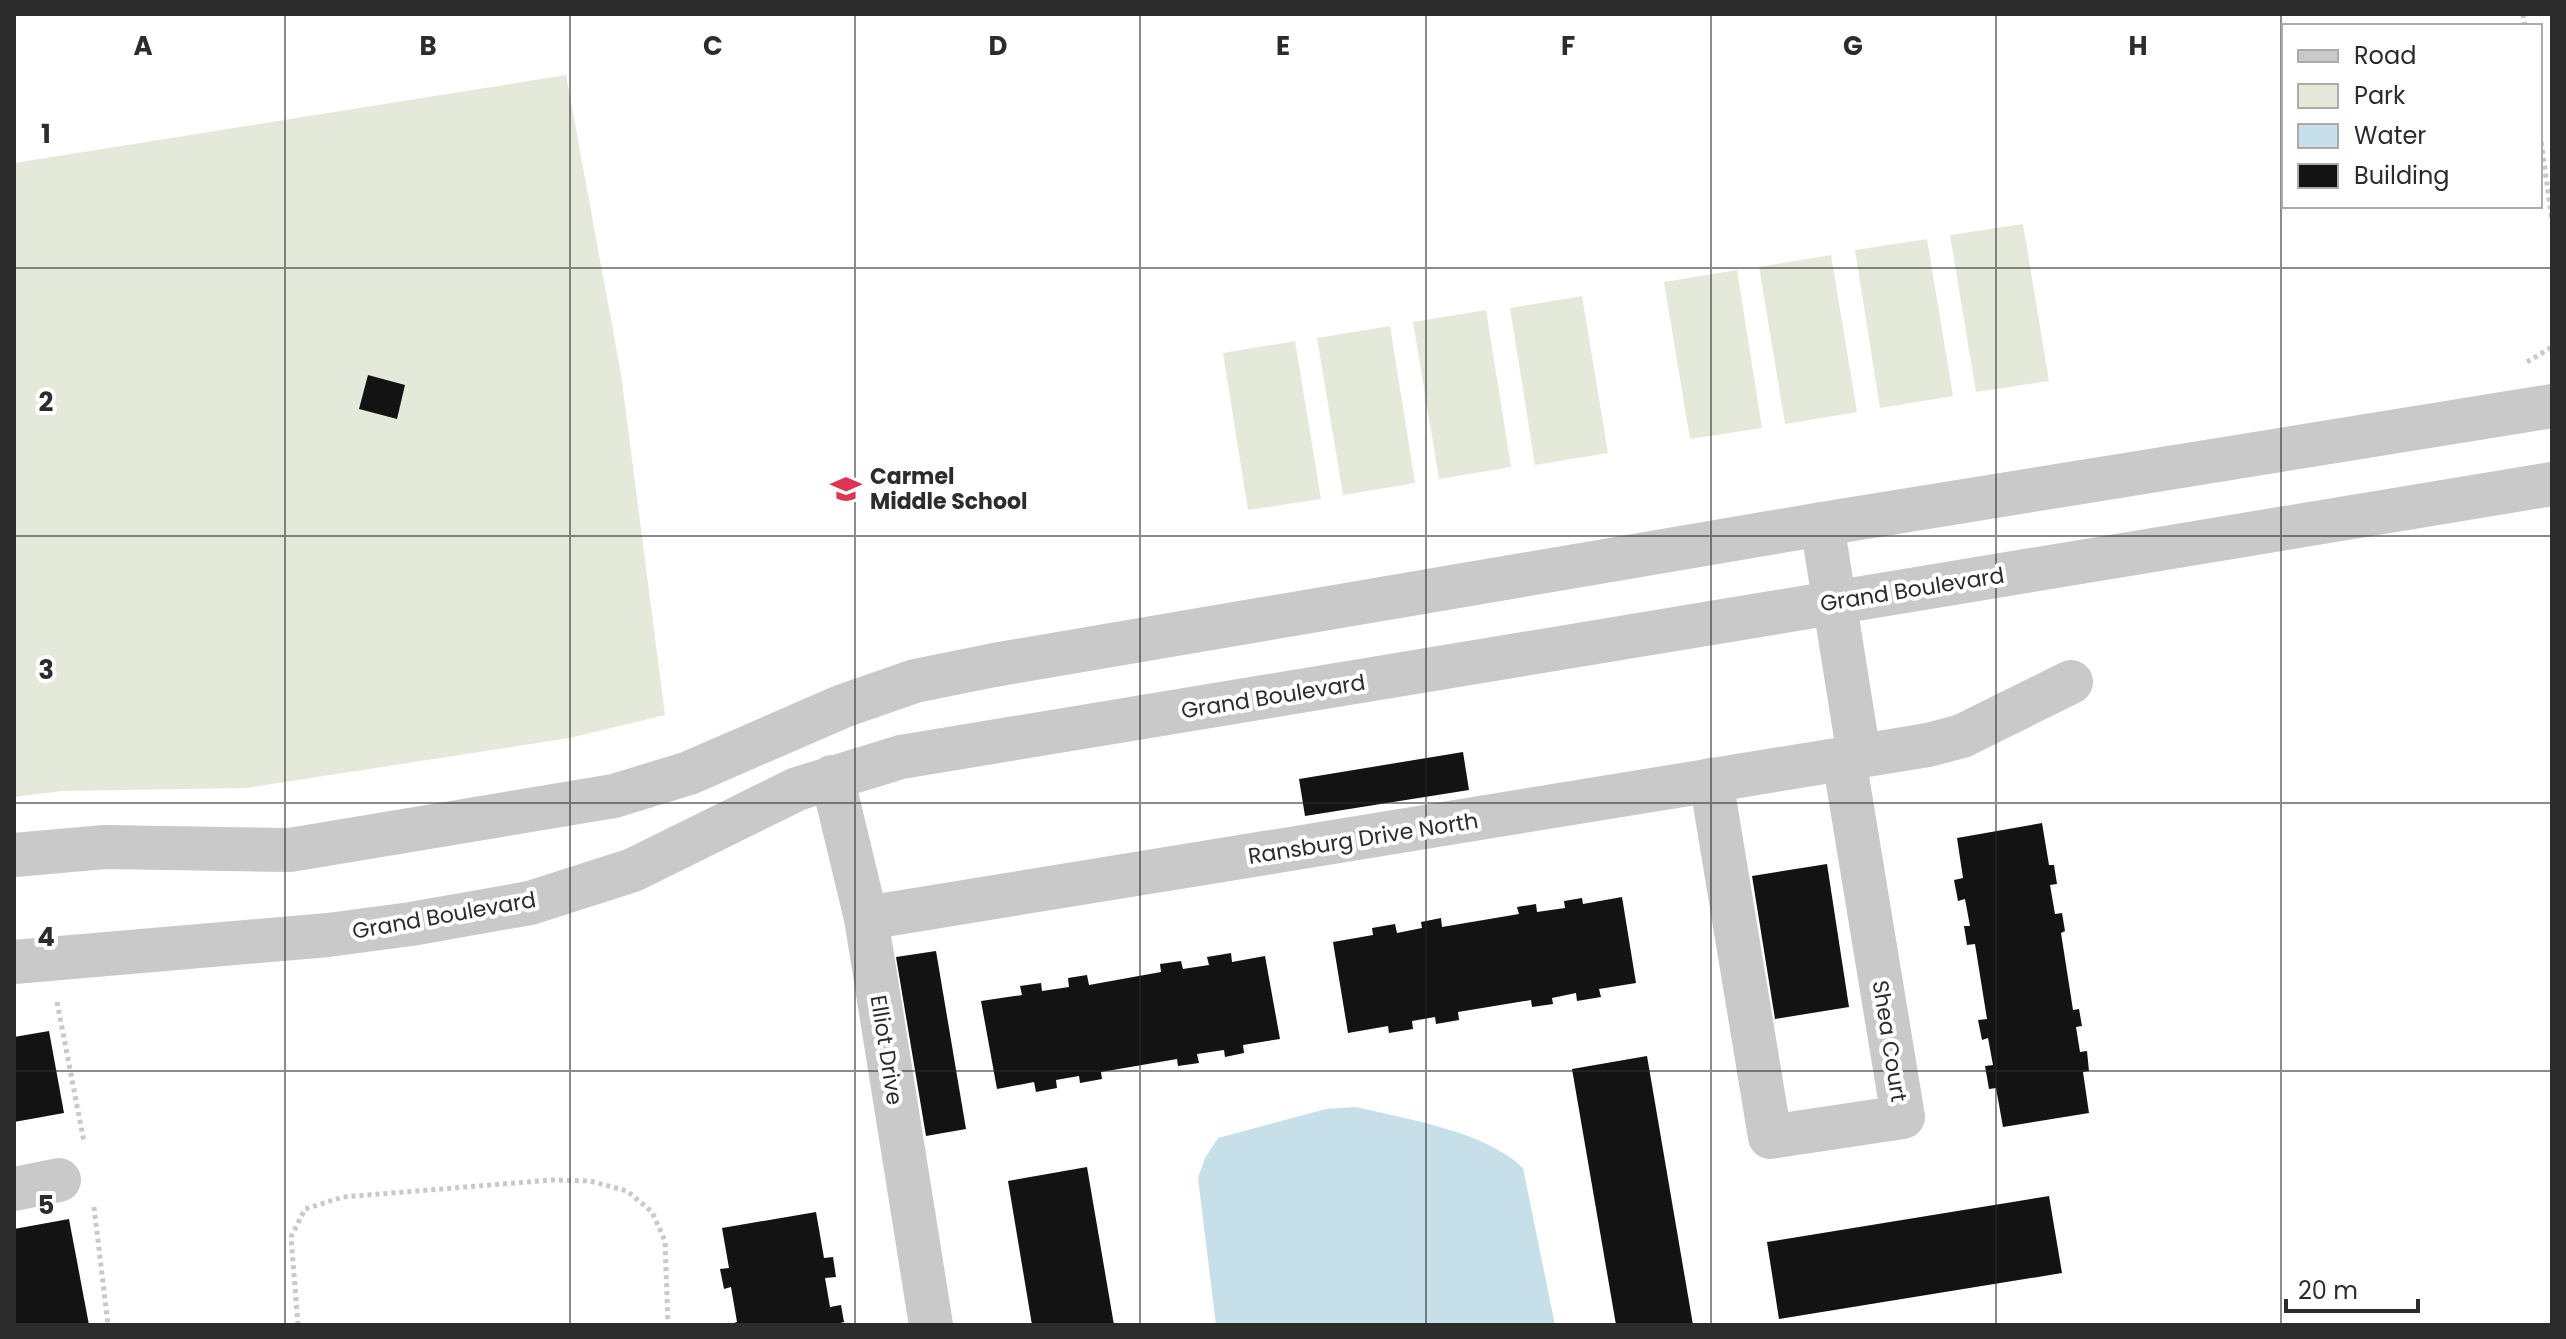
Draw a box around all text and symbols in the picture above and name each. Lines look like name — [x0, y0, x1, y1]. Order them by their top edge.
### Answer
legend — [2282, 24, 2542, 208]
text: A — [133, 28, 153, 64]
text: B — [419, 28, 437, 64]
text: C — [703, 28, 723, 64]
text: D — [989, 28, 1008, 64]
text: E — [1276, 28, 1290, 64]
text: F — [1561, 28, 1575, 64]
text: G — [1843, 28, 1863, 64]
text: H — [2128, 28, 2148, 64]
text: Road — [2354, 39, 2416, 72]
text: Park — [2354, 79, 2406, 112]
text: 1 — [41, 116, 51, 152]
text: Water — [2354, 119, 2426, 152]
text: Building — [2354, 159, 2450, 192]
text: 2 — [39, 384, 54, 420]
place label: Carmel Middle School — [870, 461, 1027, 517]
school or university icon: Carmel Middle School — [829, 472, 863, 506]
street label: Grand Boulevard — [1818, 560, 2006, 619]
text: 3 — [38, 652, 54, 688]
street label: Grand Boulevard — [1179, 667, 1367, 726]
street label: Ransburg Drive North — [1246, 805, 1480, 872]
street label: Grand Boulevard — [350, 884, 538, 947]
text: 4 — [37, 919, 55, 955]
street label: Shea Court — [1865, 978, 1914, 1104]
street label: Elliot Drive — [863, 993, 910, 1107]
text: 5 — [38, 1187, 54, 1223]
scale bar — [2286, 1263, 2418, 1313]
text: 20 m — [2298, 1274, 2358, 1307]

